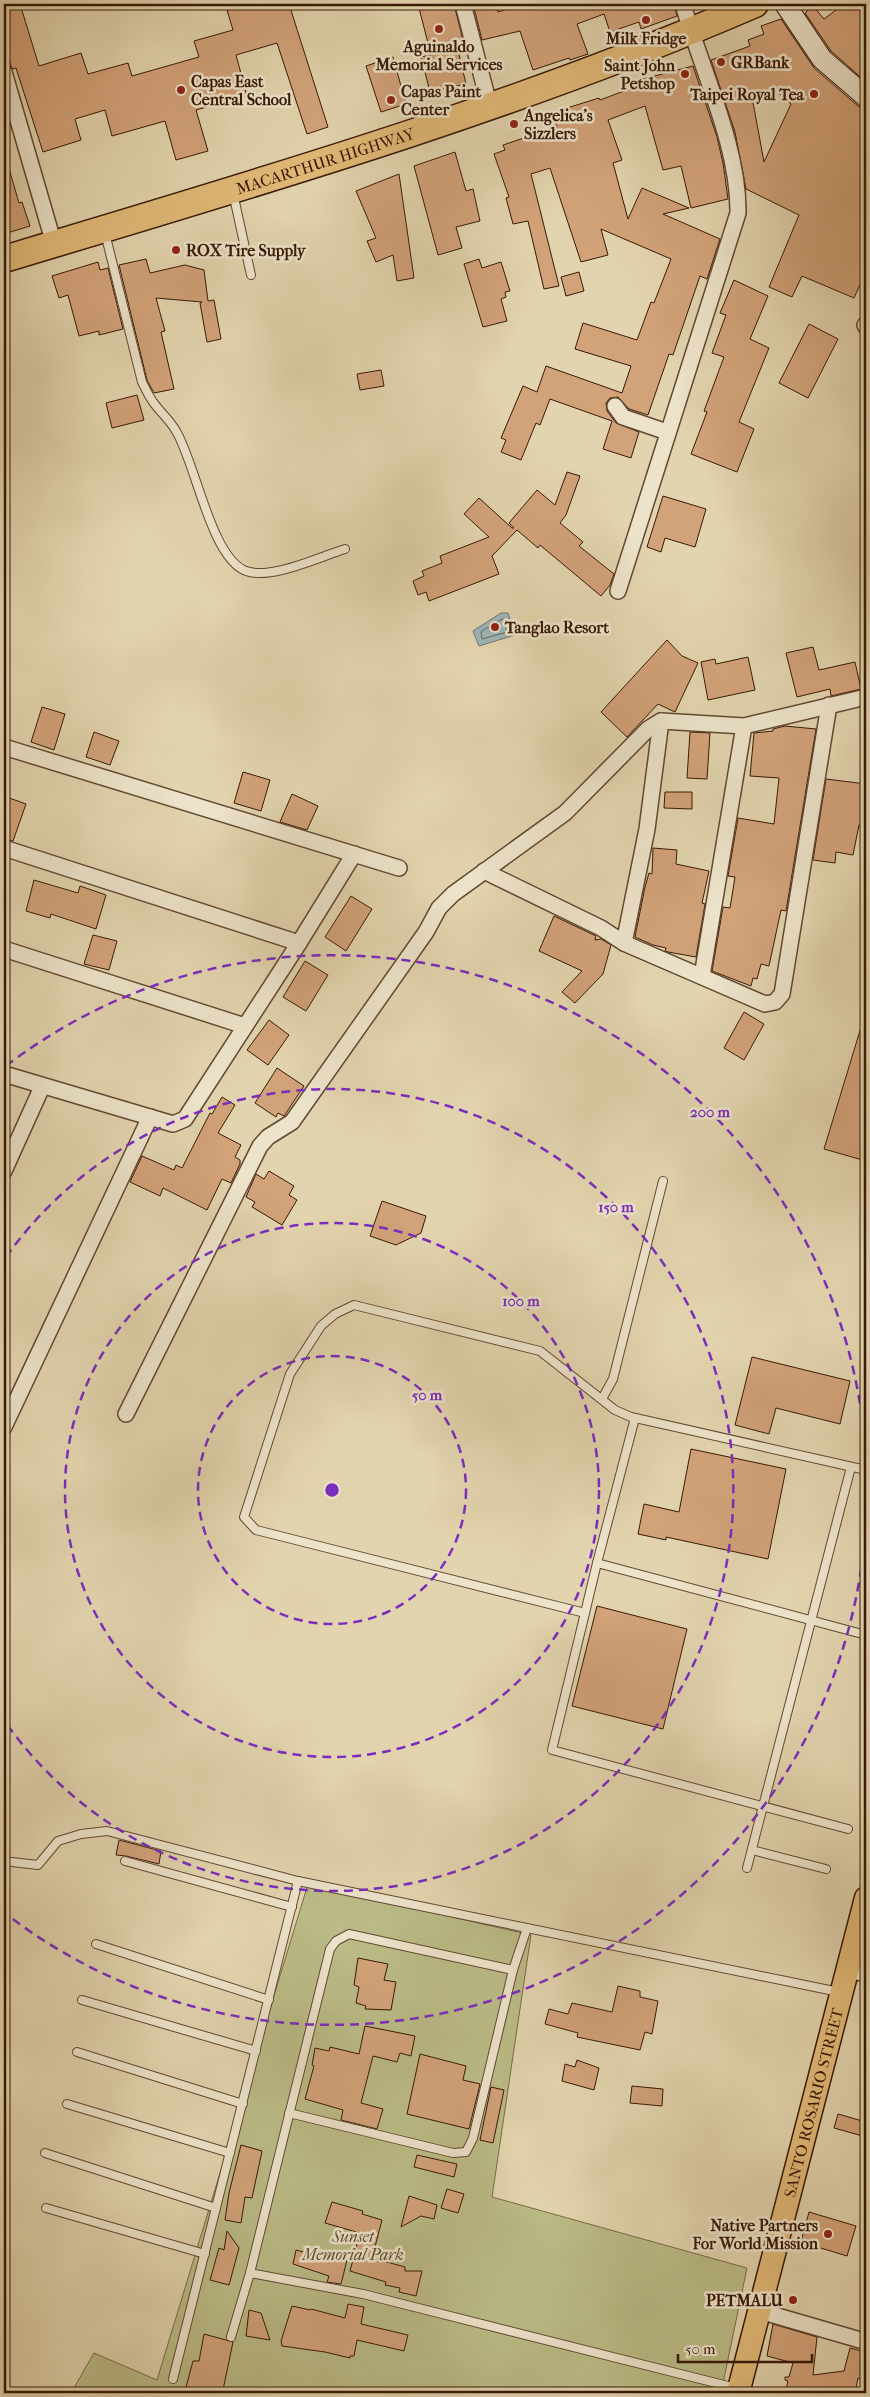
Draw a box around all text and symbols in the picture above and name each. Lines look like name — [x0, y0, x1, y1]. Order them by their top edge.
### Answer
marker: Milk Fridge — [640, 14, 652, 26]
marker: Aguinaldo Memorial Services — [433, 23, 445, 35]
place label: Milk Fridge — [605, 29, 686, 49]
place label: Aguinaldo Memorial Services — [375, 37, 503, 74]
place label: GRBank — [731, 53, 790, 72]
place label: Saint John Petshop — [604, 56, 676, 94]
marker: GRBank — [715, 56, 727, 68]
marker: Saint John Petshop — [679, 68, 691, 80]
place label: Capas East Central School — [191, 72, 292, 109]
place label: Capas Paint Center — [401, 82, 481, 119]
marker: Capas East Central School — [175, 84, 187, 96]
place label: Taipei Royal Tea — [689, 85, 805, 105]
marker: Taipei Royal Tea — [808, 88, 820, 100]
marker: Capas Paint Center — [385, 94, 397, 106]
place label: Angelica's Sizzlers — [523, 106, 593, 143]
marker: Angelica's Sizzlers — [508, 118, 520, 130]
street label: MACARTHUR HIGHWAY — [234, 123, 418, 198]
place label: ROX Tire Supply — [186, 241, 307, 261]
marker: ROX Tire Supply — [170, 244, 182, 256]
place label: Tanglao Resort — [504, 618, 609, 638]
marker: Tanglao Resort — [489, 621, 501, 633]
text: 200 m — [690, 1103, 730, 1121]
text: 150 m — [598, 1198, 634, 1216]
text: 100 m — [502, 1292, 540, 1310]
text: 50 m — [412, 1386, 443, 1404]
centre of rings — [323, 1481, 341, 1499]
street label: SANTO ROSARIO STREET — [780, 2006, 847, 2199]
place label: Native Partners For World Mission — [691, 2216, 819, 2253]
park label: Sunset Memorial Park — [301, 2227, 404, 2264]
marker: Native Partners For World Mission — [822, 2228, 834, 2240]
place label: PETMALU — [706, 2291, 784, 2310]
marker: PETMALU — [787, 2294, 799, 2306]
scale bar — [678, 2332, 811, 2364]
text: 50 m — [685, 2340, 716, 2358]

